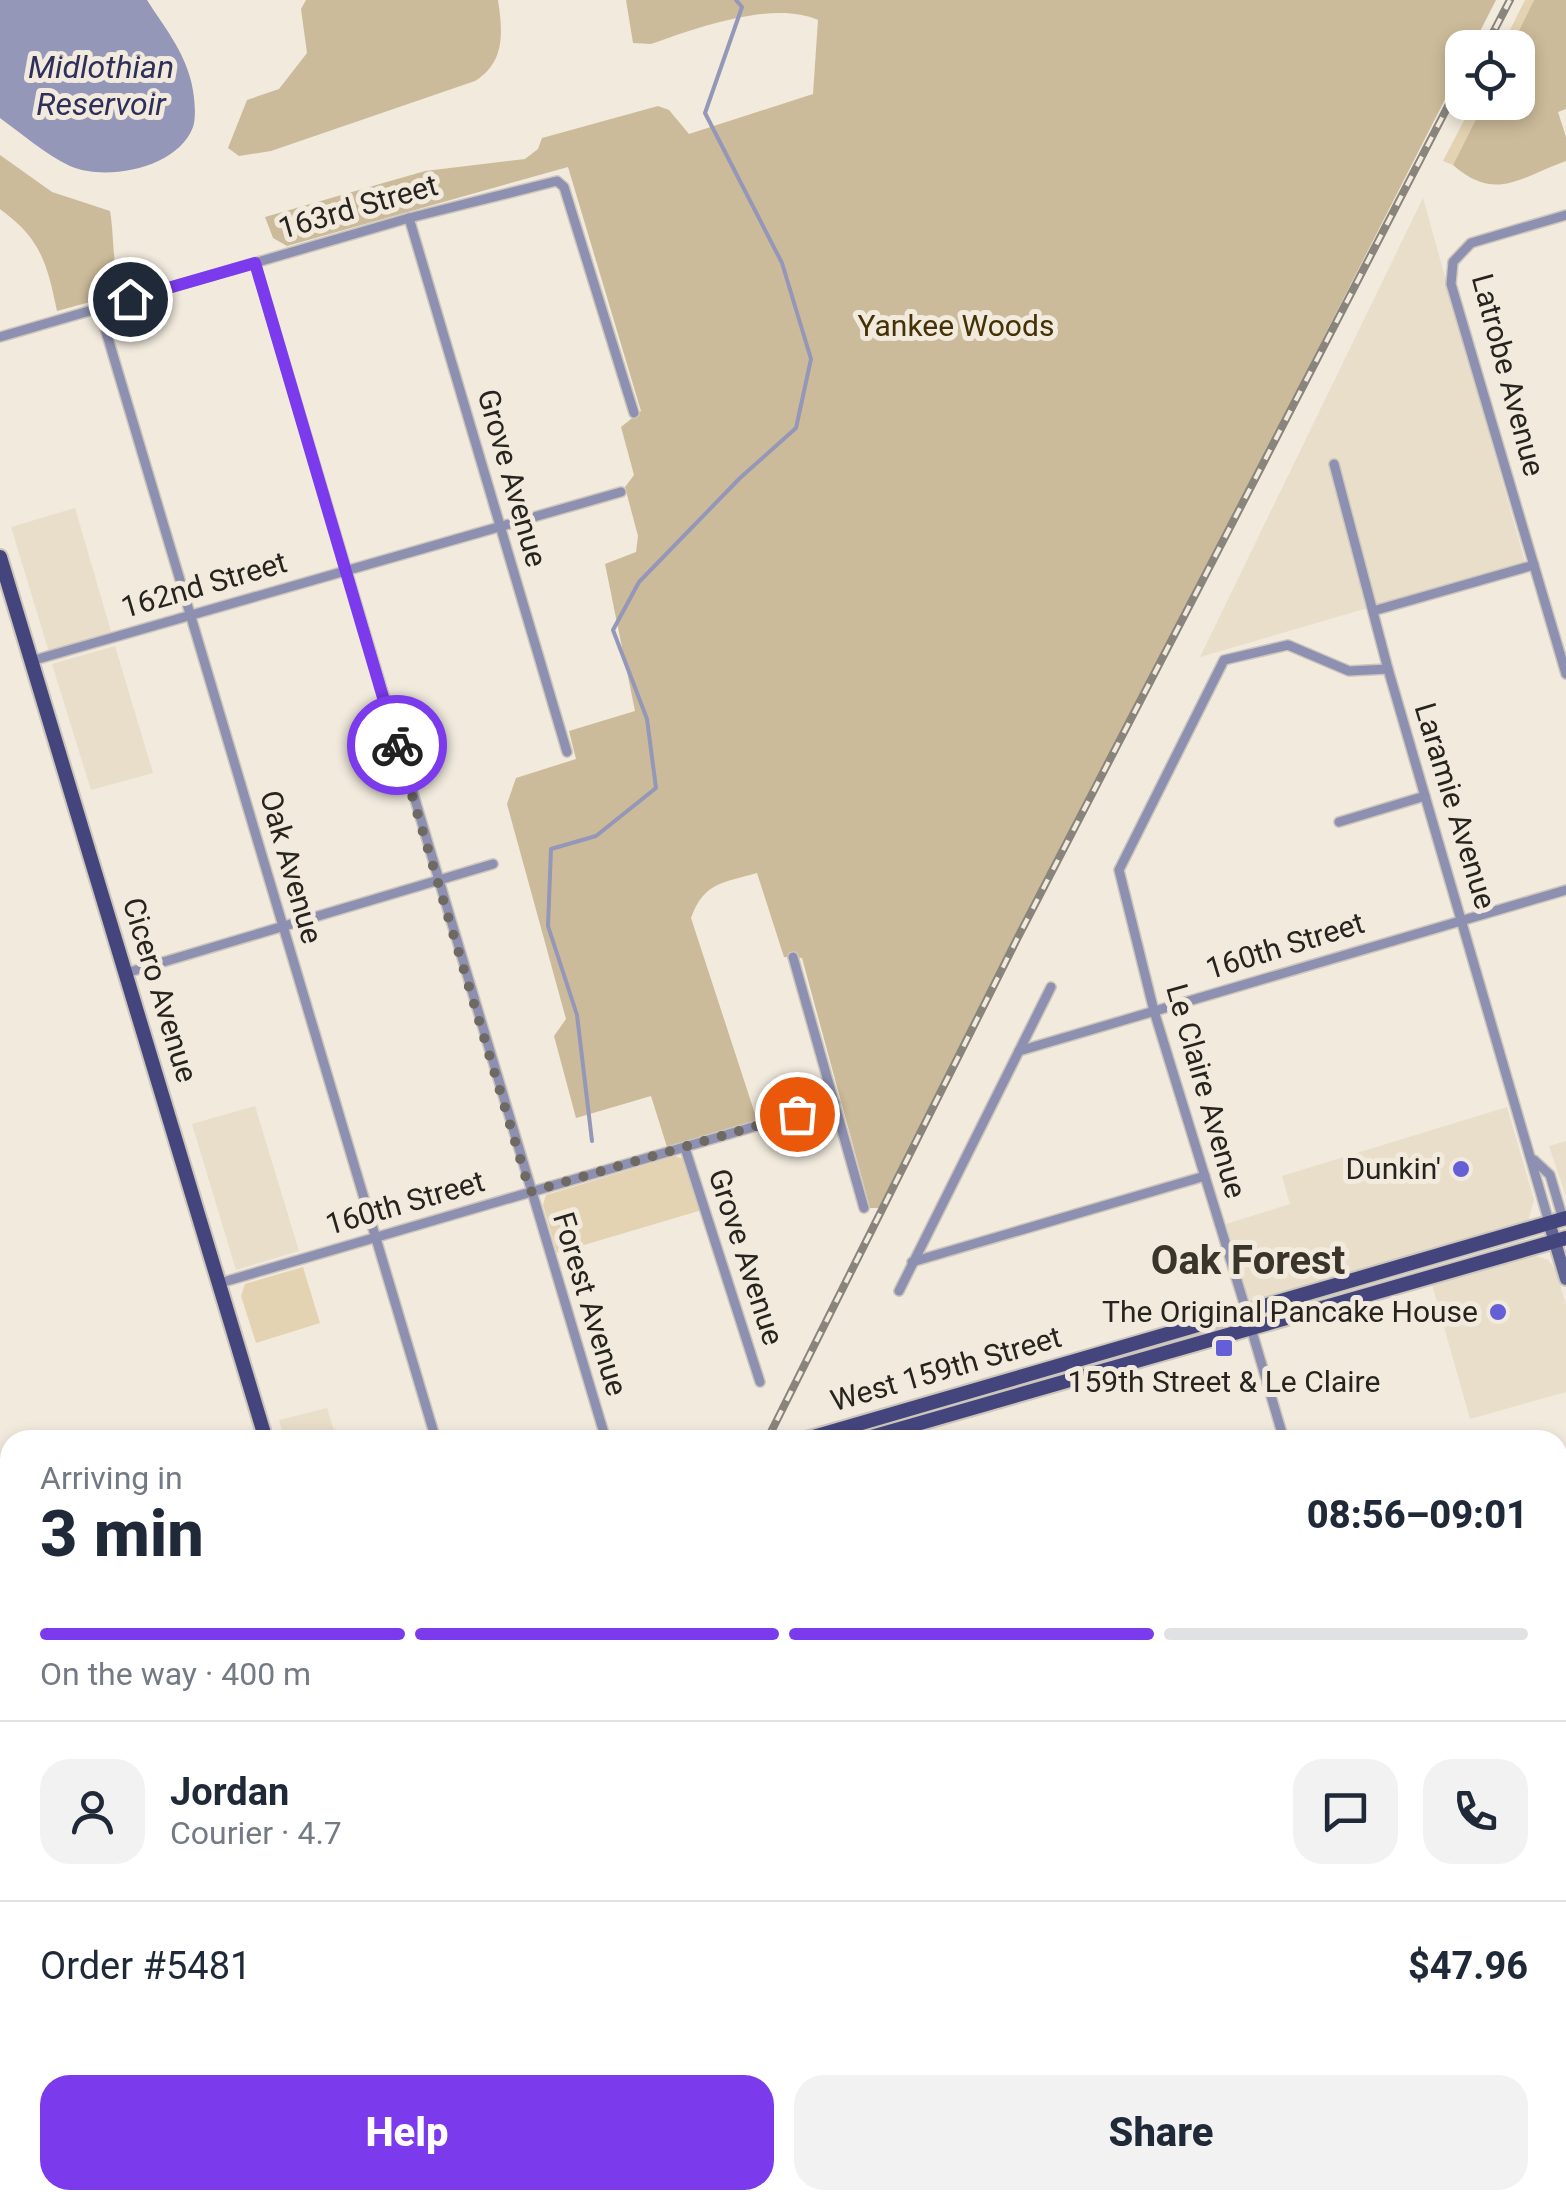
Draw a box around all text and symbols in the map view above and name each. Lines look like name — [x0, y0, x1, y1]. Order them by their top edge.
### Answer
map controls — [1445, 30, 1535, 120]
button: locate — [1445, 30, 1535, 120]
water label: Midlothian Reservoir — [28, 48, 174, 123]
street label: 163rd Street — [274, 167, 442, 246]
pin — [88, 257, 173, 342]
street label: Latrobe Avenue — [1465, 270, 1552, 480]
icon: home — [103, 272, 158, 327]
park label: Yankee Woods — [858, 308, 1054, 343]
street label: Grove Avenue — [470, 385, 555, 571]
street label: 162nd Street — [117, 544, 291, 625]
courier — [347, 695, 447, 795]
street label: Laramie Avenue — [1408, 699, 1503, 913]
icon: bike — [370, 718, 425, 773]
street label: Oak Avenue — [253, 786, 330, 947]
street label: Cicero Avenue — [116, 893, 205, 1086]
street label: 160th Street — [1202, 905, 1368, 986]
street label: Le Claire Avenue — [1159, 980, 1254, 1202]
pin — [755, 1072, 840, 1157]
icon: bag — [770, 1087, 825, 1142]
place label: Dunkin' — [1345, 1151, 1441, 1186]
marker: Dunkin' — [1450, 1158, 1472, 1180]
street label: 160th Street — [321, 1163, 488, 1242]
street label: Grove Avenue — [702, 1164, 791, 1349]
street label: Forest Avenue — [546, 1208, 635, 1400]
district label: Oak Forest — [1151, 1237, 1345, 1284]
place label: The Original Pancake House — [1102, 1294, 1478, 1329]
marker: The Original Pancake House — [1487, 1301, 1509, 1323]
street label: West 159th Street — [826, 1319, 1065, 1418]
marker: 159th Street & Le Claire — [1213, 1337, 1235, 1359]
place label: 159th Street & Le Claire — [1068, 1364, 1380, 1399]
text: Arriving in — [40, 1459, 183, 1497]
text: 08:56–09:01 — [1307, 1493, 1528, 1537]
text: 3 min — [40, 1496, 204, 1572]
text: On the way · 400 m — [40, 1655, 311, 1693]
button: person — [40, 1759, 145, 1864]
button: chat — [1293, 1759, 1398, 1864]
button: phone — [1423, 1759, 1528, 1864]
text: Jordan — [170, 1770, 289, 1814]
text: Courier · 4.7 — [170, 1814, 342, 1852]
text: Order #5481 — [40, 1944, 251, 1988]
text: $47.96 — [1408, 1944, 1528, 1988]
button: Help — [40, 2075, 774, 2190]
button: Share — [794, 2075, 1528, 2190]

